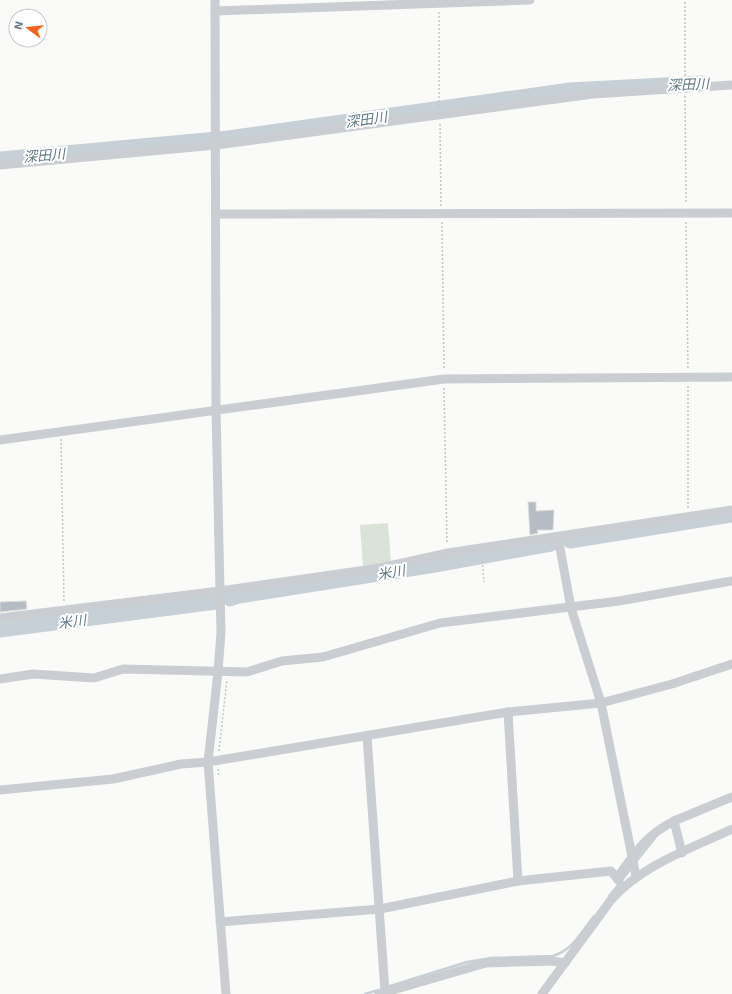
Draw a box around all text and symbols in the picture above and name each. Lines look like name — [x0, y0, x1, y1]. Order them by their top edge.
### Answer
north arrow — [8, 8, 48, 48]
text: N — [11, 20, 25, 31]
water label: 深田川 — [667, 74, 711, 94]
water label: 深田川 — [344, 107, 390, 130]
water label: 深田川 — [22, 145, 68, 165]
water label: 米川 — [376, 561, 408, 583]
water label: 米川 — [57, 611, 89, 631]

